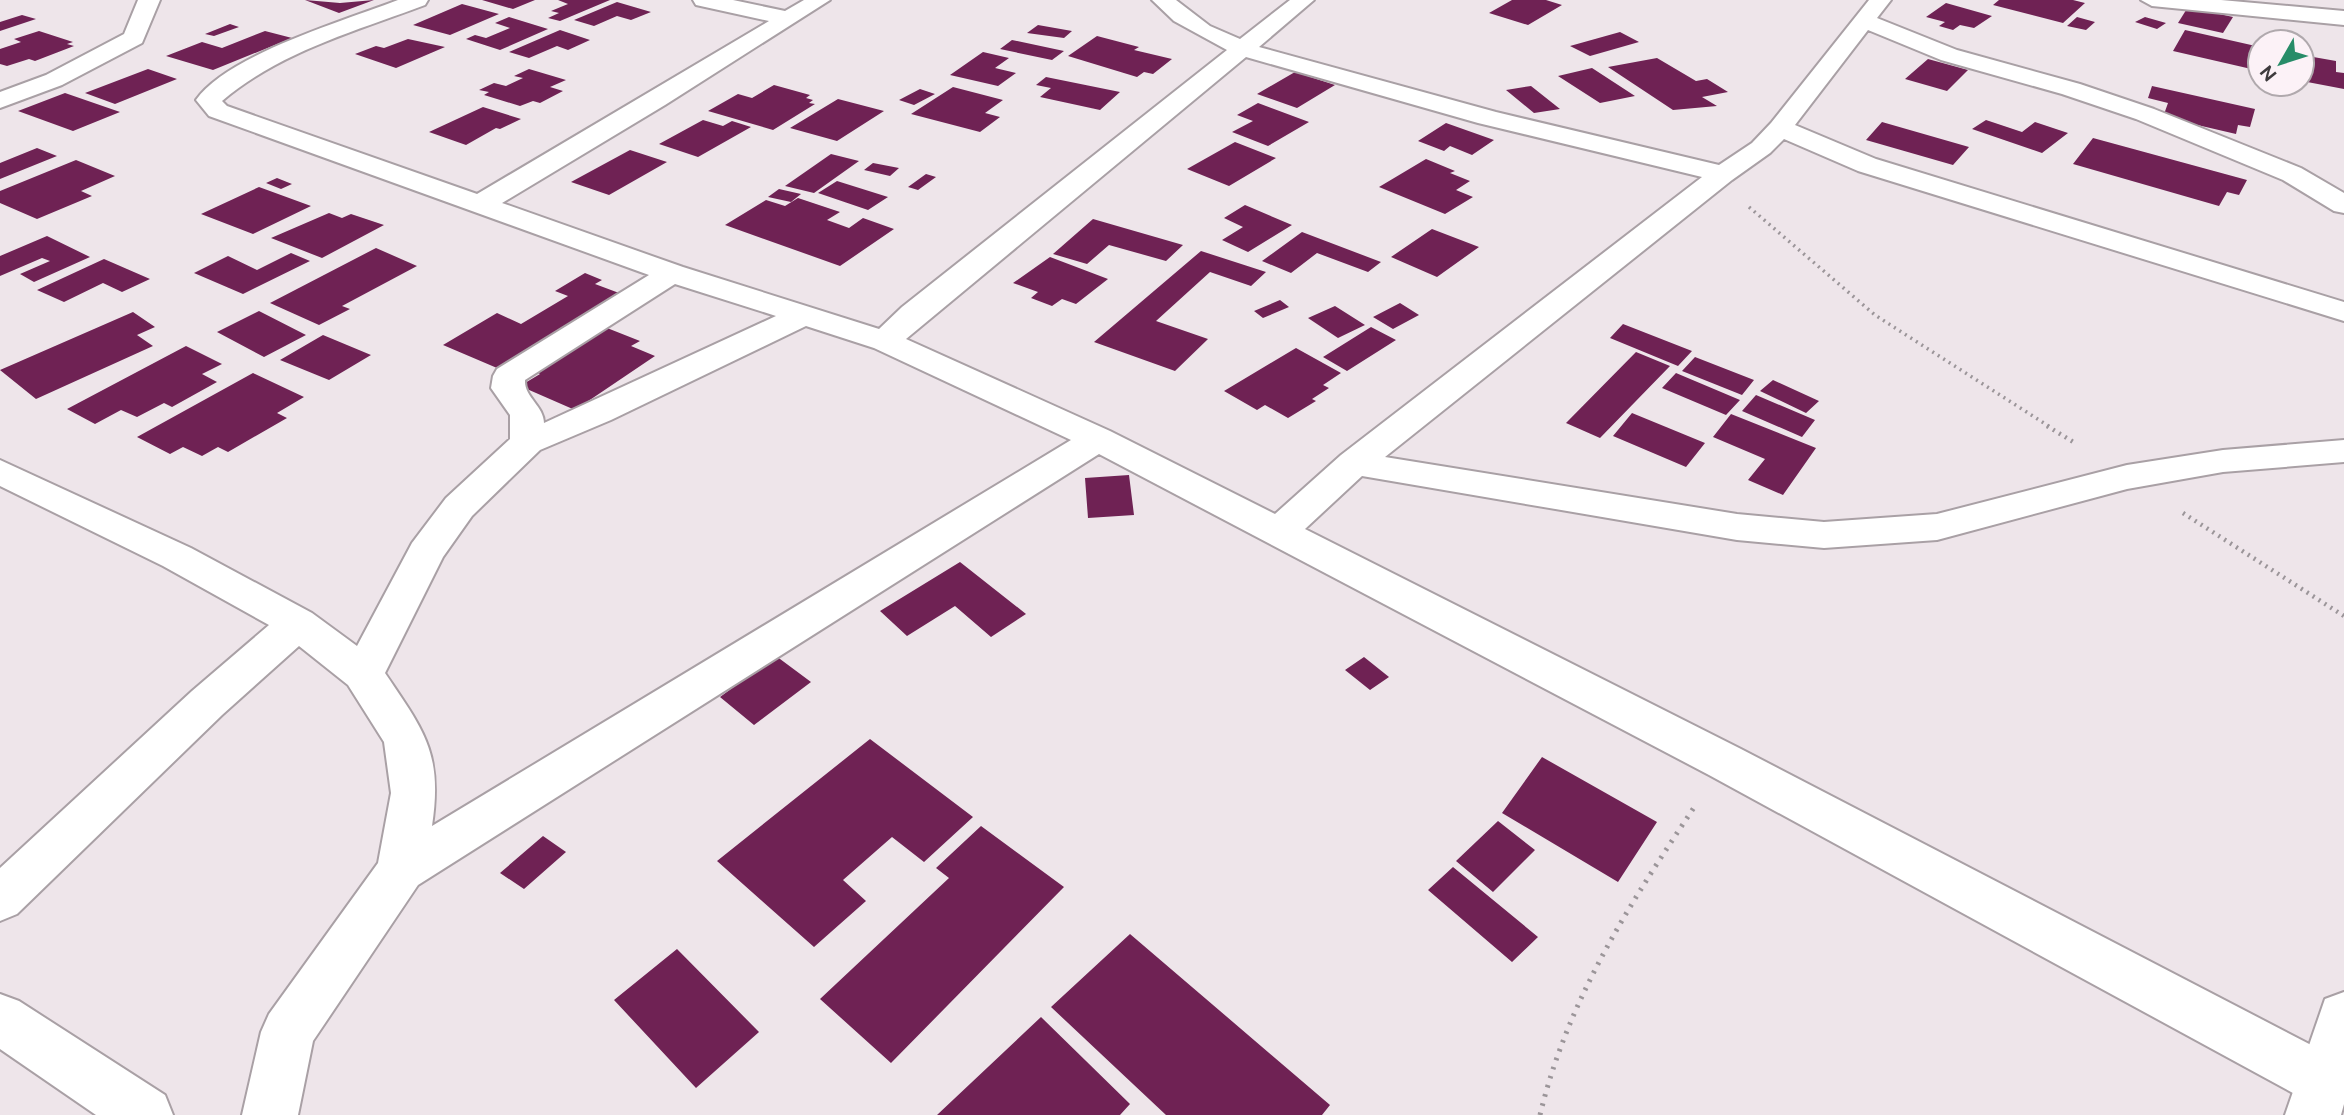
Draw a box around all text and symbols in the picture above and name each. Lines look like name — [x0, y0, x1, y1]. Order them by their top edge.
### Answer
north arrow — [2246, 28, 2316, 98]
text: N — [2255, 61, 2281, 86]

